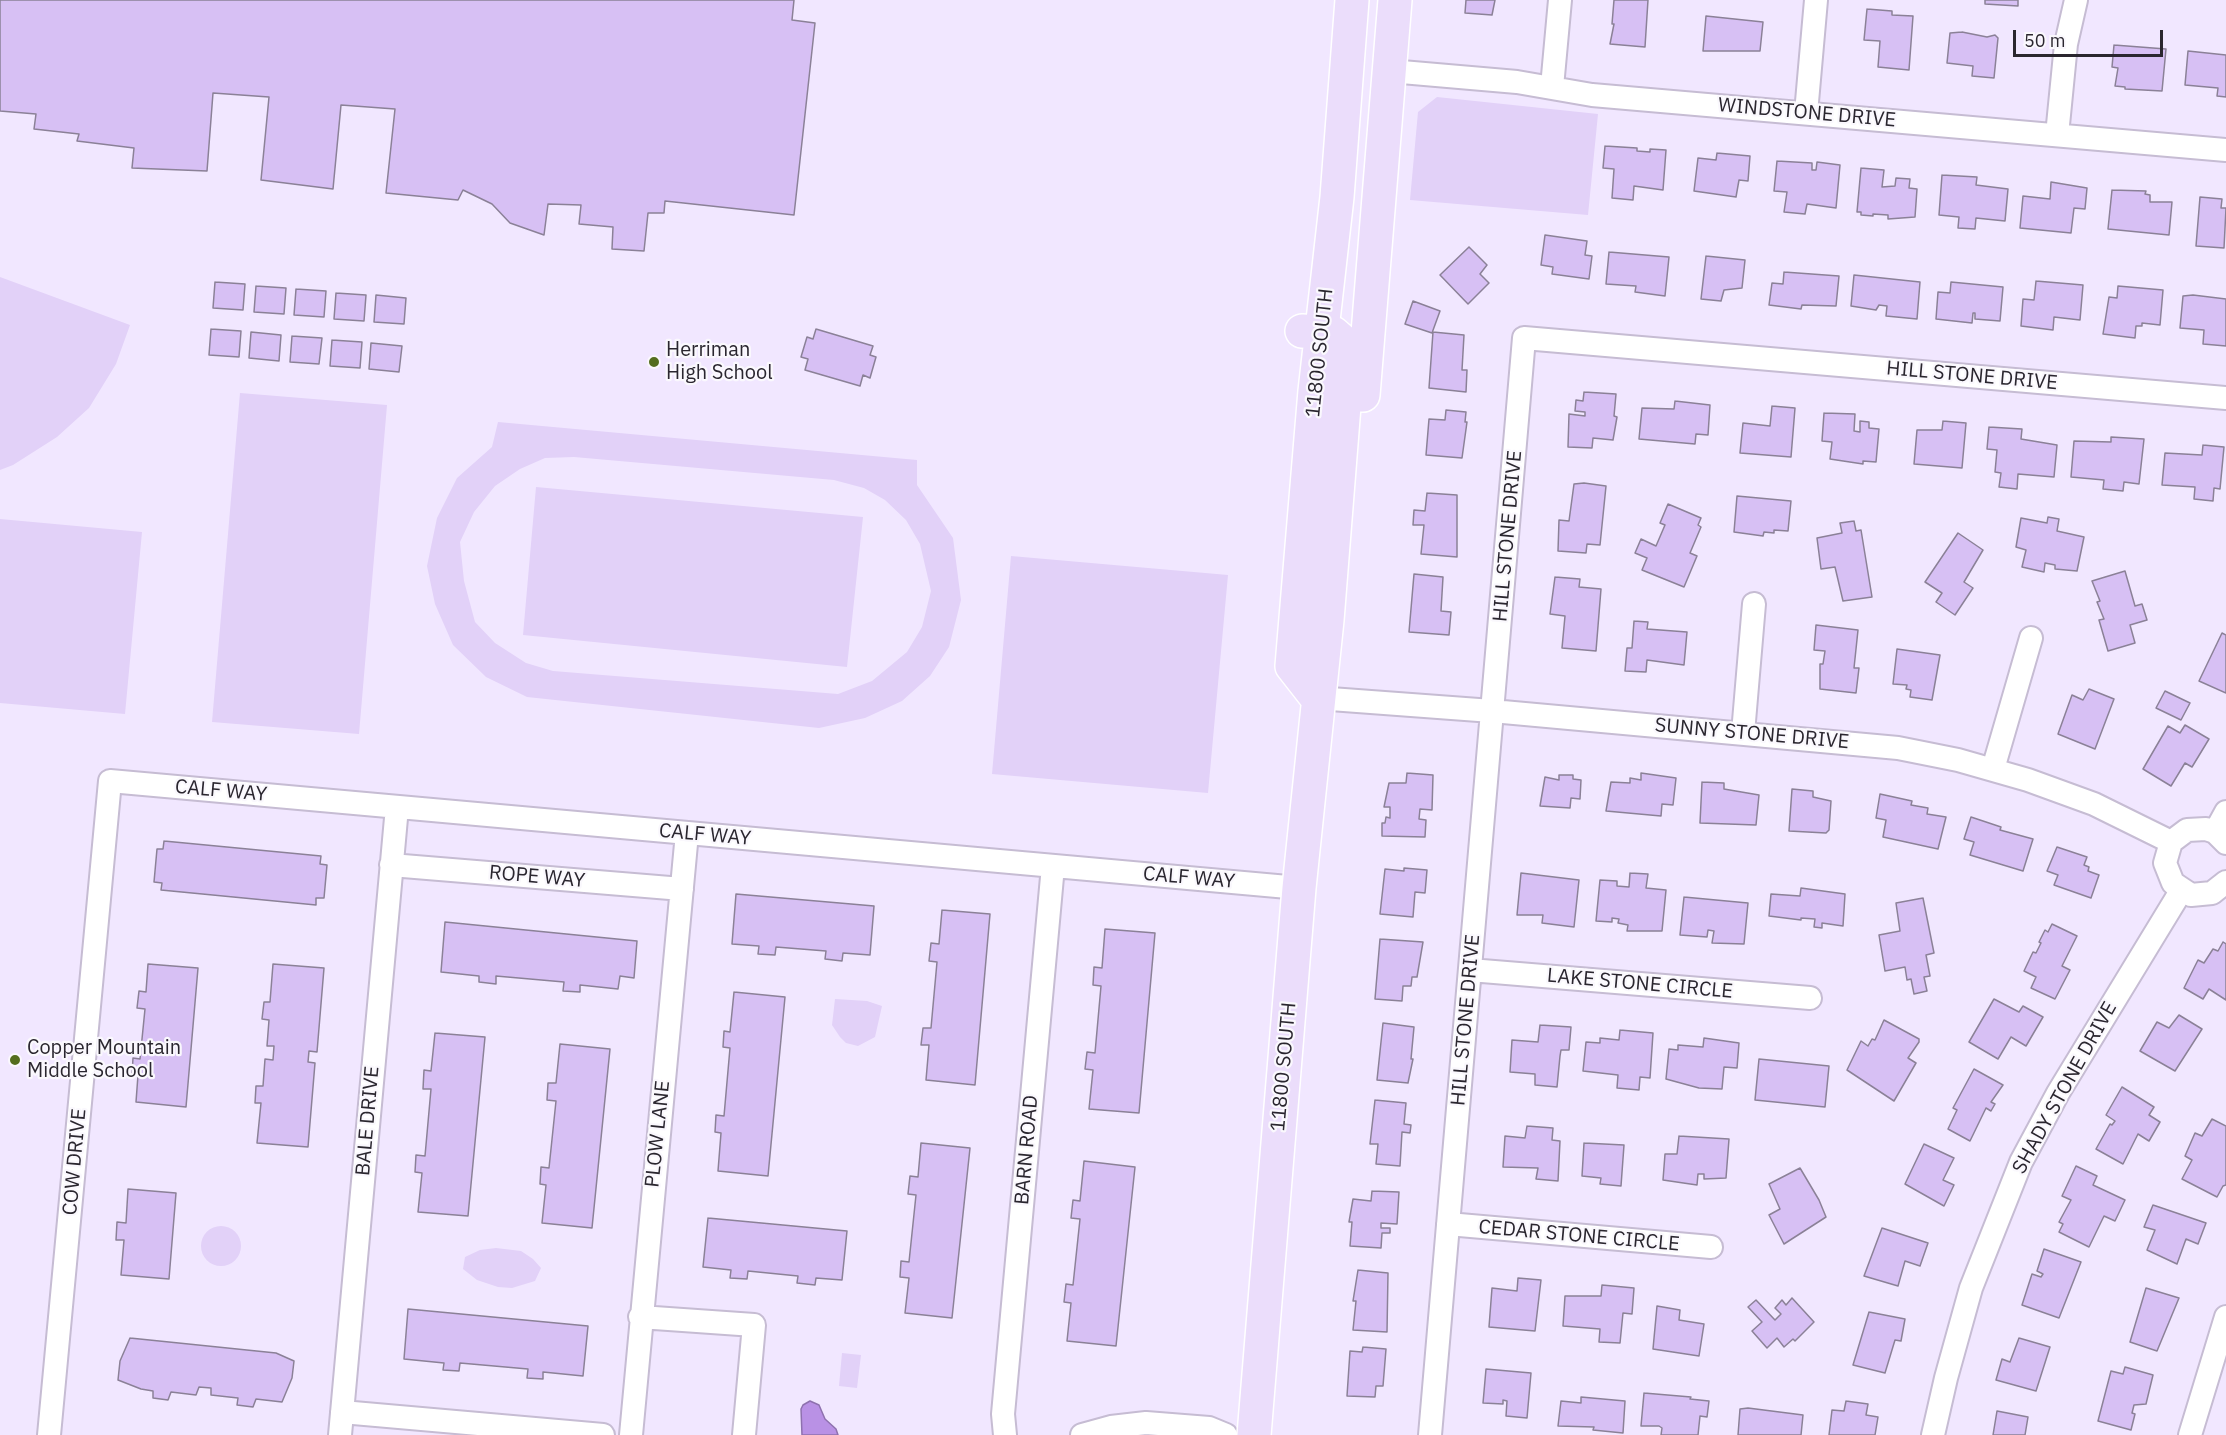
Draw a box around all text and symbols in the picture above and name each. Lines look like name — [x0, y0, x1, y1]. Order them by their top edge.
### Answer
scale bar — [2016, 18, 2166, 56]
text: 50 m — [2024, 29, 2066, 52]
street label: WINDSTONE DRIVE — [1717, 93, 1897, 133]
street label: 11800 SOUTH — [1301, 287, 1339, 419]
place label: Herriman High School — [666, 338, 773, 385]
marker: Herriman High School — [647, 355, 661, 369]
street label: HILL STONE DRIVE — [1885, 357, 2059, 395]
street label: HILL STONE DRIVE — [1489, 449, 1527, 623]
street label: SUNNY STONE DRIVE — [1654, 714, 1850, 754]
street label: CALF WAY — [174, 775, 268, 807]
street label: CALF WAY — [658, 819, 752, 851]
street label: ROPE WAY — [488, 861, 586, 893]
street label: CALF WAY — [1142, 862, 1236, 894]
street label: HILL STONE DRIVE — [1447, 933, 1485, 1107]
street label: LAKE STONE CIRCLE — [1546, 964, 1734, 1004]
street label: SHADY STONE DRIVE — [2008, 998, 2122, 1178]
street label: 11800 SOUTH — [1266, 1001, 1302, 1133]
place label: Copper Mountain Middle School — [27, 1036, 181, 1083]
marker: Copper Mountain Middle School — [8, 1053, 22, 1067]
street label: BALE DRIVE — [351, 1065, 385, 1177]
street label: PLOW LANE — [640, 1079, 676, 1189]
street label: BARN ROAD — [1010, 1094, 1044, 1206]
street label: COW DRIVE — [58, 1108, 92, 1216]
street label: CEDAR STONE CIRCLE — [1477, 1215, 1681, 1257]

